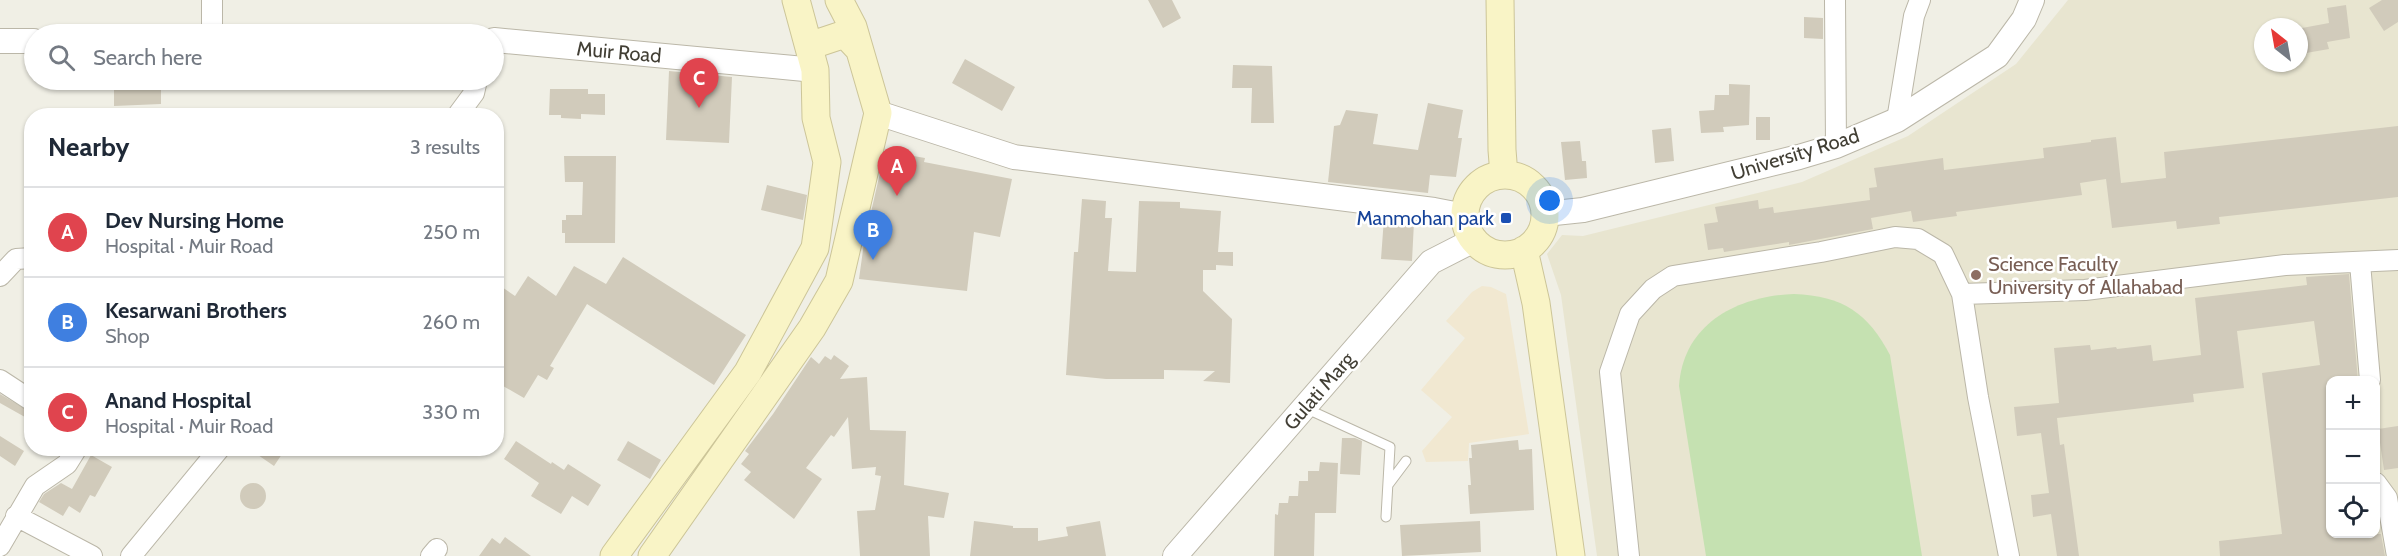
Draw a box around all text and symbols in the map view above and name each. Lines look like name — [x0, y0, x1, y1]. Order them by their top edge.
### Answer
north arrow — [2254, 18, 2308, 72]
search box — [24, 24, 504, 90]
street label: Muir Road — [576, 36, 662, 68]
icon: search — [45, 41, 78, 74]
text: Search here — [93, 44, 202, 71]
pin: C — [680, 58, 718, 108]
street label: University Road — [1728, 123, 1862, 185]
text: Nearby — [48, 131, 129, 163]
text: 3 results — [410, 135, 480, 159]
pin: A — [878, 146, 916, 196]
your location — [1535, 186, 1564, 215]
place label: Manmohan park — [1356, 206, 1494, 230]
text: Dev Nursing Home — [105, 207, 284, 234]
pin: B — [854, 210, 892, 260]
marker: Manmohan park — [1499, 211, 1513, 225]
text: A — [61, 220, 74, 244]
text: 250 m — [423, 220, 480, 244]
text: Hospital · Muir Road — [105, 234, 273, 258]
place label: Science Faculty University of Allahabad — [1988, 252, 2183, 299]
marker: Science Faculty University of Allahabad — [1969, 268, 1983, 282]
text: Kesarwani Brothers — [105, 297, 287, 324]
text: B — [61, 310, 74, 334]
text: 260 m — [422, 310, 480, 334]
text: Shop — [105, 324, 150, 348]
street label: Gulati Marg — [1279, 346, 1360, 435]
map controls — [2326, 376, 2380, 538]
button: + — [2326, 376, 2380, 430]
text: Anand Hospital — [105, 387, 251, 414]
text: C — [61, 400, 74, 424]
text: 330 m — [422, 400, 480, 424]
text: Hospital · Muir Road — [105, 414, 273, 438]
button: − — [2326, 430, 2380, 484]
button: locate — [2326, 484, 2380, 538]

